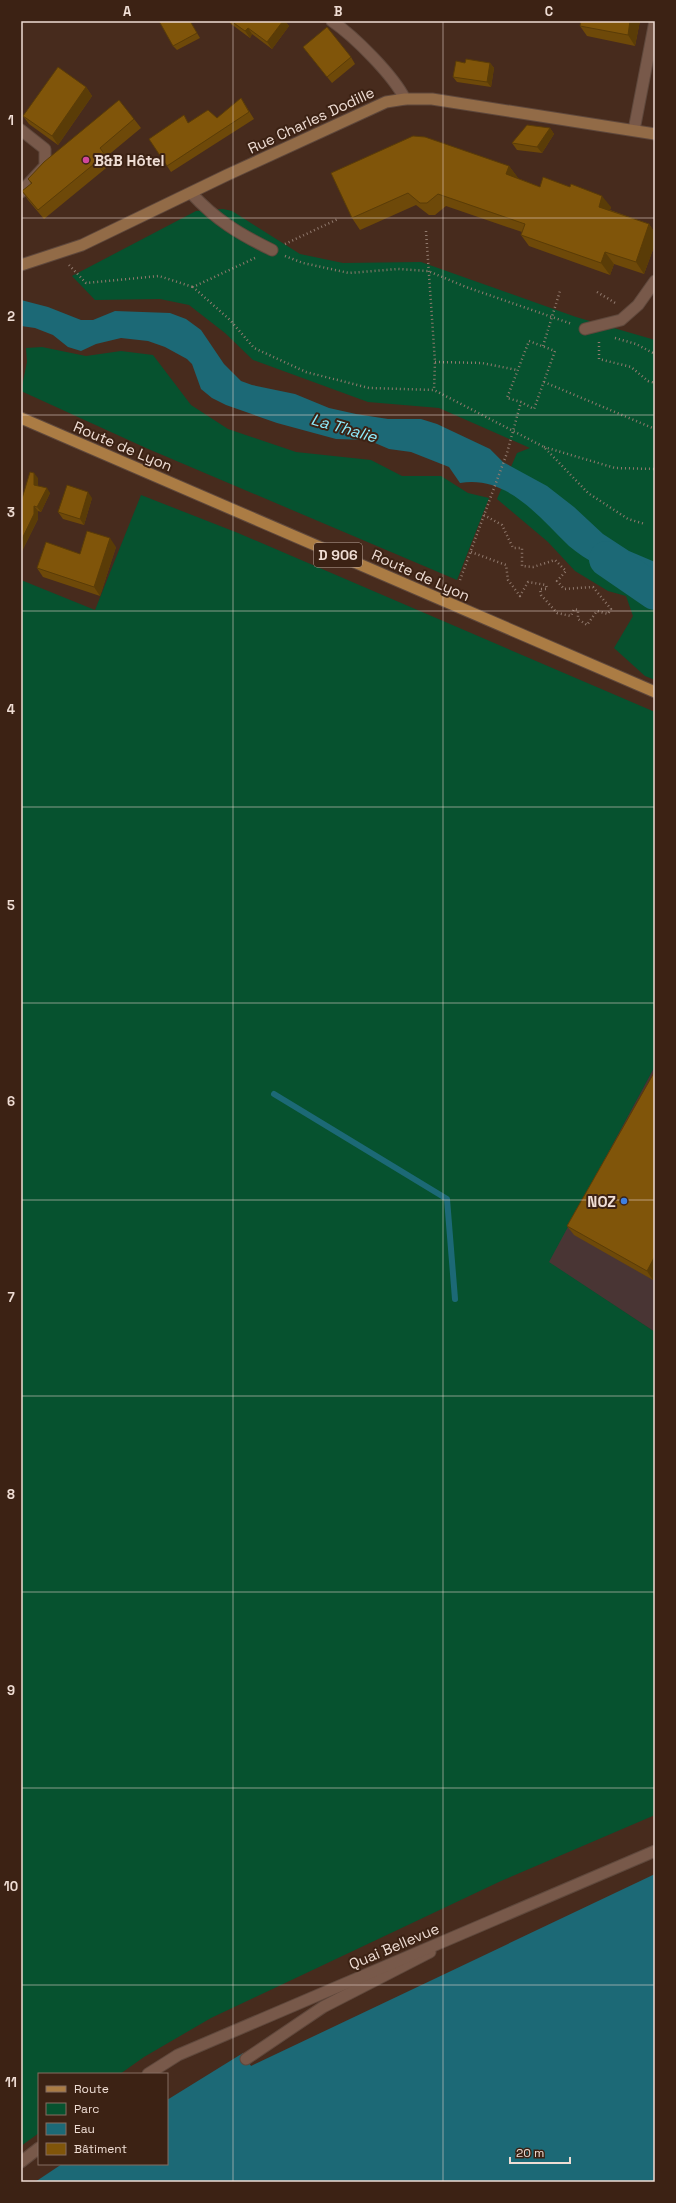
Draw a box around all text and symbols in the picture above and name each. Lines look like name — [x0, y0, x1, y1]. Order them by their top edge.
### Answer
text: A — [123, 3, 132, 20]
text: B — [334, 3, 343, 20]
text: C — [545, 3, 553, 20]
street label: Rue Charles Dodille — [245, 82, 377, 158]
text: 1 — [8, 112, 14, 129]
place label: B&B Hôtel — [94, 151, 165, 170]
marker: B&B Hôtel — [81, 155, 91, 165]
text: 2 — [7, 308, 15, 325]
water label: La Thalie — [309, 409, 380, 448]
street label: Route de Lyon — [71, 417, 175, 475]
text: 3 — [7, 504, 15, 521]
road number: D 906 — [314, 543, 362, 567]
street label: Route de Lyon — [369, 545, 473, 605]
text: 4 — [7, 701, 15, 718]
text: 5 — [7, 897, 15, 914]
text: 6 — [7, 1093, 15, 1110]
place label: NOZ — [587, 1192, 616, 1211]
marker: NOZ — [619, 1196, 629, 1206]
text: 7 — [7, 1289, 15, 1306]
text: 8 — [7, 1486, 15, 1503]
text: 9 — [7, 1682, 15, 1699]
text: 10 — [4, 1878, 18, 1895]
street label: Quai Bellevue — [346, 1918, 442, 1974]
legend — [38, 2073, 168, 2165]
text: 11 — [5, 2074, 17, 2091]
text: Route — [74, 2081, 109, 2097]
text: Parc — [74, 2101, 99, 2117]
text: Eau — [74, 2121, 95, 2137]
scale bar — [510, 2139, 570, 2165]
text: Bâtiment — [74, 2141, 127, 2157]
text: 20 m — [516, 2145, 544, 2161]

